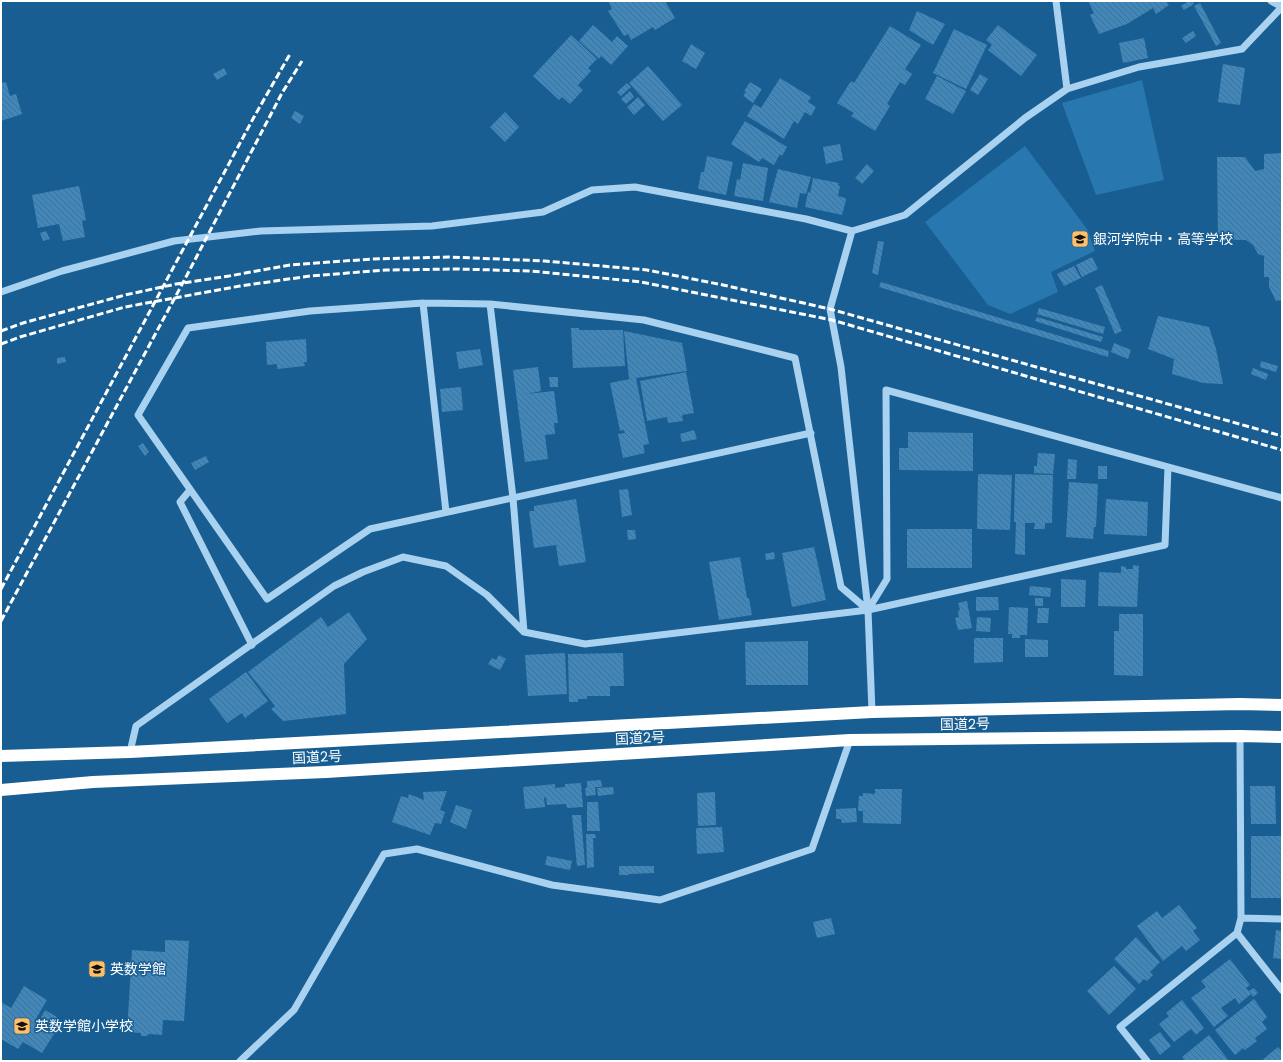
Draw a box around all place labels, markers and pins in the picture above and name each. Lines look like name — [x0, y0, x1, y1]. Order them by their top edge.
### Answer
school or university icon: 銀河学院中・高等学校 — [1070, 229, 1090, 249]
place label: 銀河学院中・高等学校 — [1093, 229, 1233, 249]
school or university icon: 英数学館 — [87, 959, 107, 979]
place label: 英数学館 — [110, 959, 166, 979]
school or university icon: 英数学館小学校 — [12, 1016, 32, 1036]
place label: 英数学館小学校 — [35, 1016, 133, 1036]

